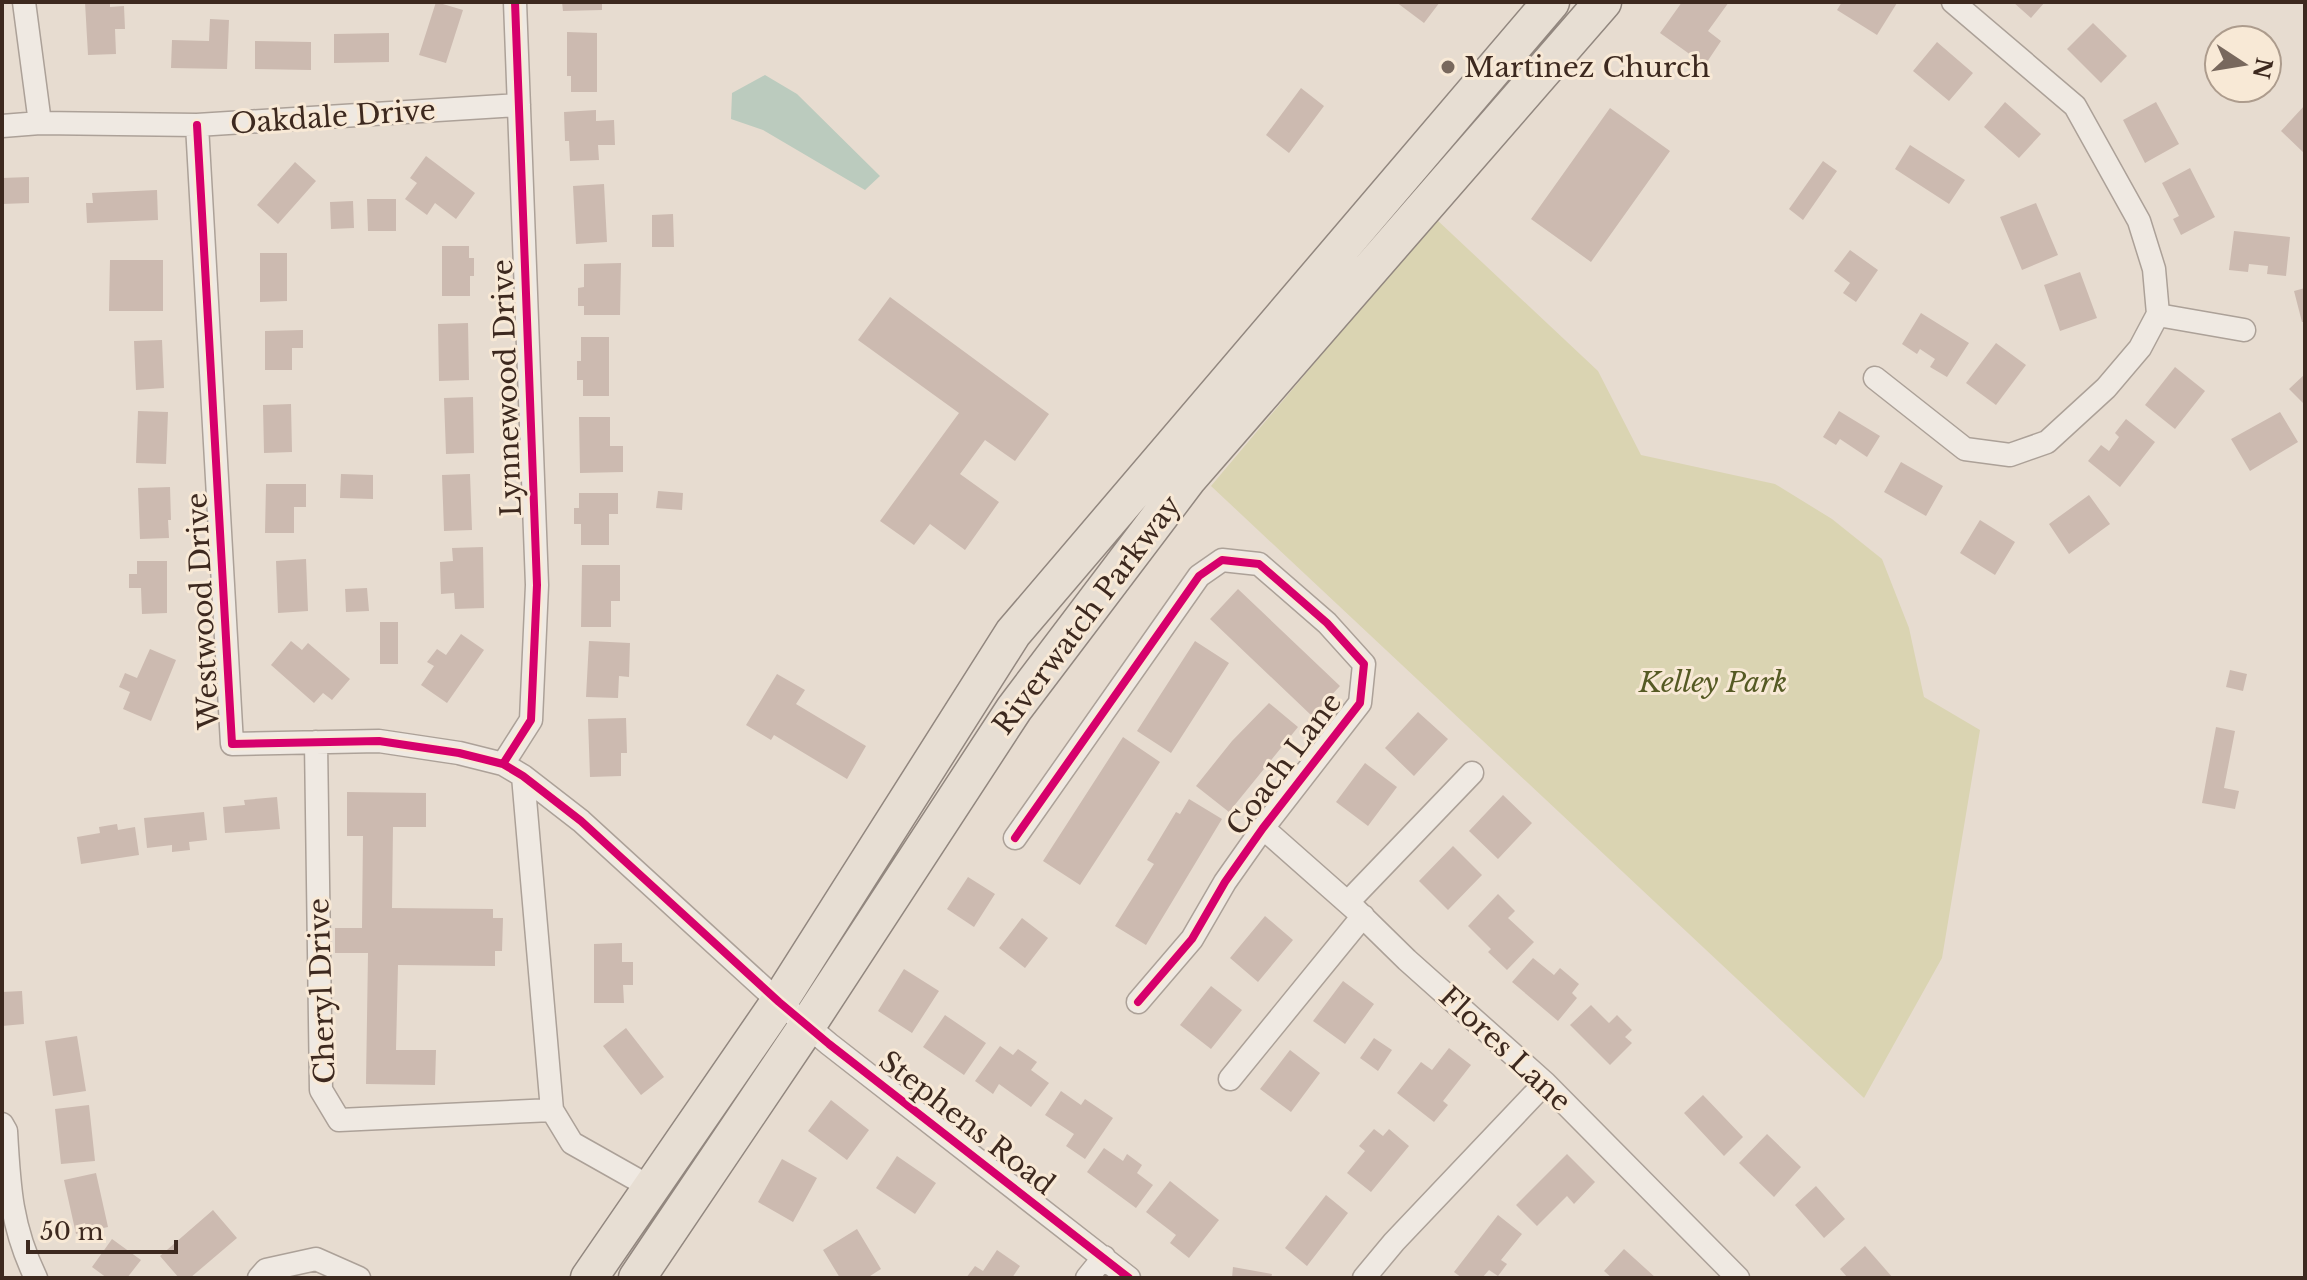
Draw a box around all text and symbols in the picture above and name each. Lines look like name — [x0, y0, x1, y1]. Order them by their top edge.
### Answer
north arrow — [2203, 24, 2283, 104]
place label: Martinez Church — [1464, 50, 1710, 85]
text: N — [2247, 55, 2277, 81]
marker: Martinez Church — [1439, 58, 1457, 76]
street label: Oakdale Drive — [229, 92, 437, 142]
street label: Lynnewood Drive — [485, 259, 529, 517]
street label: Riverwatch Parkway — [986, 488, 1189, 742]
street label: Westwood Drive — [179, 492, 227, 731]
park label: Kelley Park — [1638, 665, 1787, 700]
street label: Coach Lane — [1219, 686, 1349, 842]
street label: Cheryl Drive — [301, 897, 343, 1085]
street label: Flores Lane — [1432, 979, 1578, 1119]
street label: Stephens Road — [872, 1044, 1062, 1203]
scale bar — [28, 1204, 176, 1254]
text: 50 m — [40, 1217, 104, 1246]

